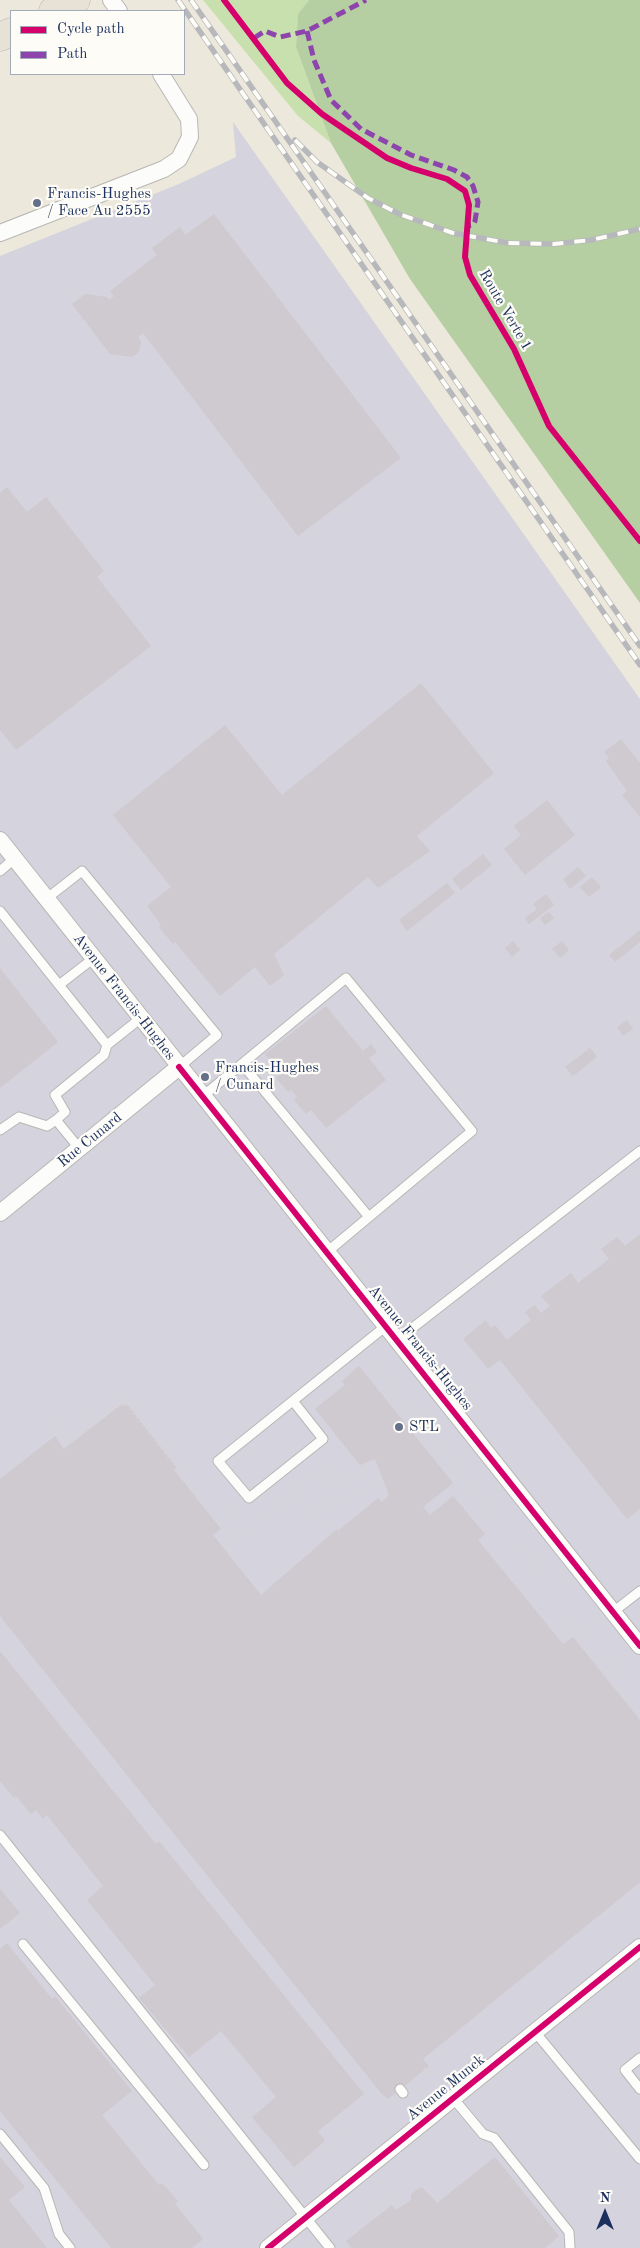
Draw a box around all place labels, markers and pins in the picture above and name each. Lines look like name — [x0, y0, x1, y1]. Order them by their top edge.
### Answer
place label: Francis-Hughes / Face Au 2555 — [47, 185, 151, 220]
marker: Francis-Hughes / Face Au 2555 — [31, 197, 43, 209]
place label: Francis-Hughes / Cunard — [215, 1059, 319, 1094]
marker: Francis-Hughes / Cunard — [199, 1071, 211, 1083]
place label: STL — [409, 1418, 439, 1436]
marker: STL — [393, 1421, 405, 1433]

